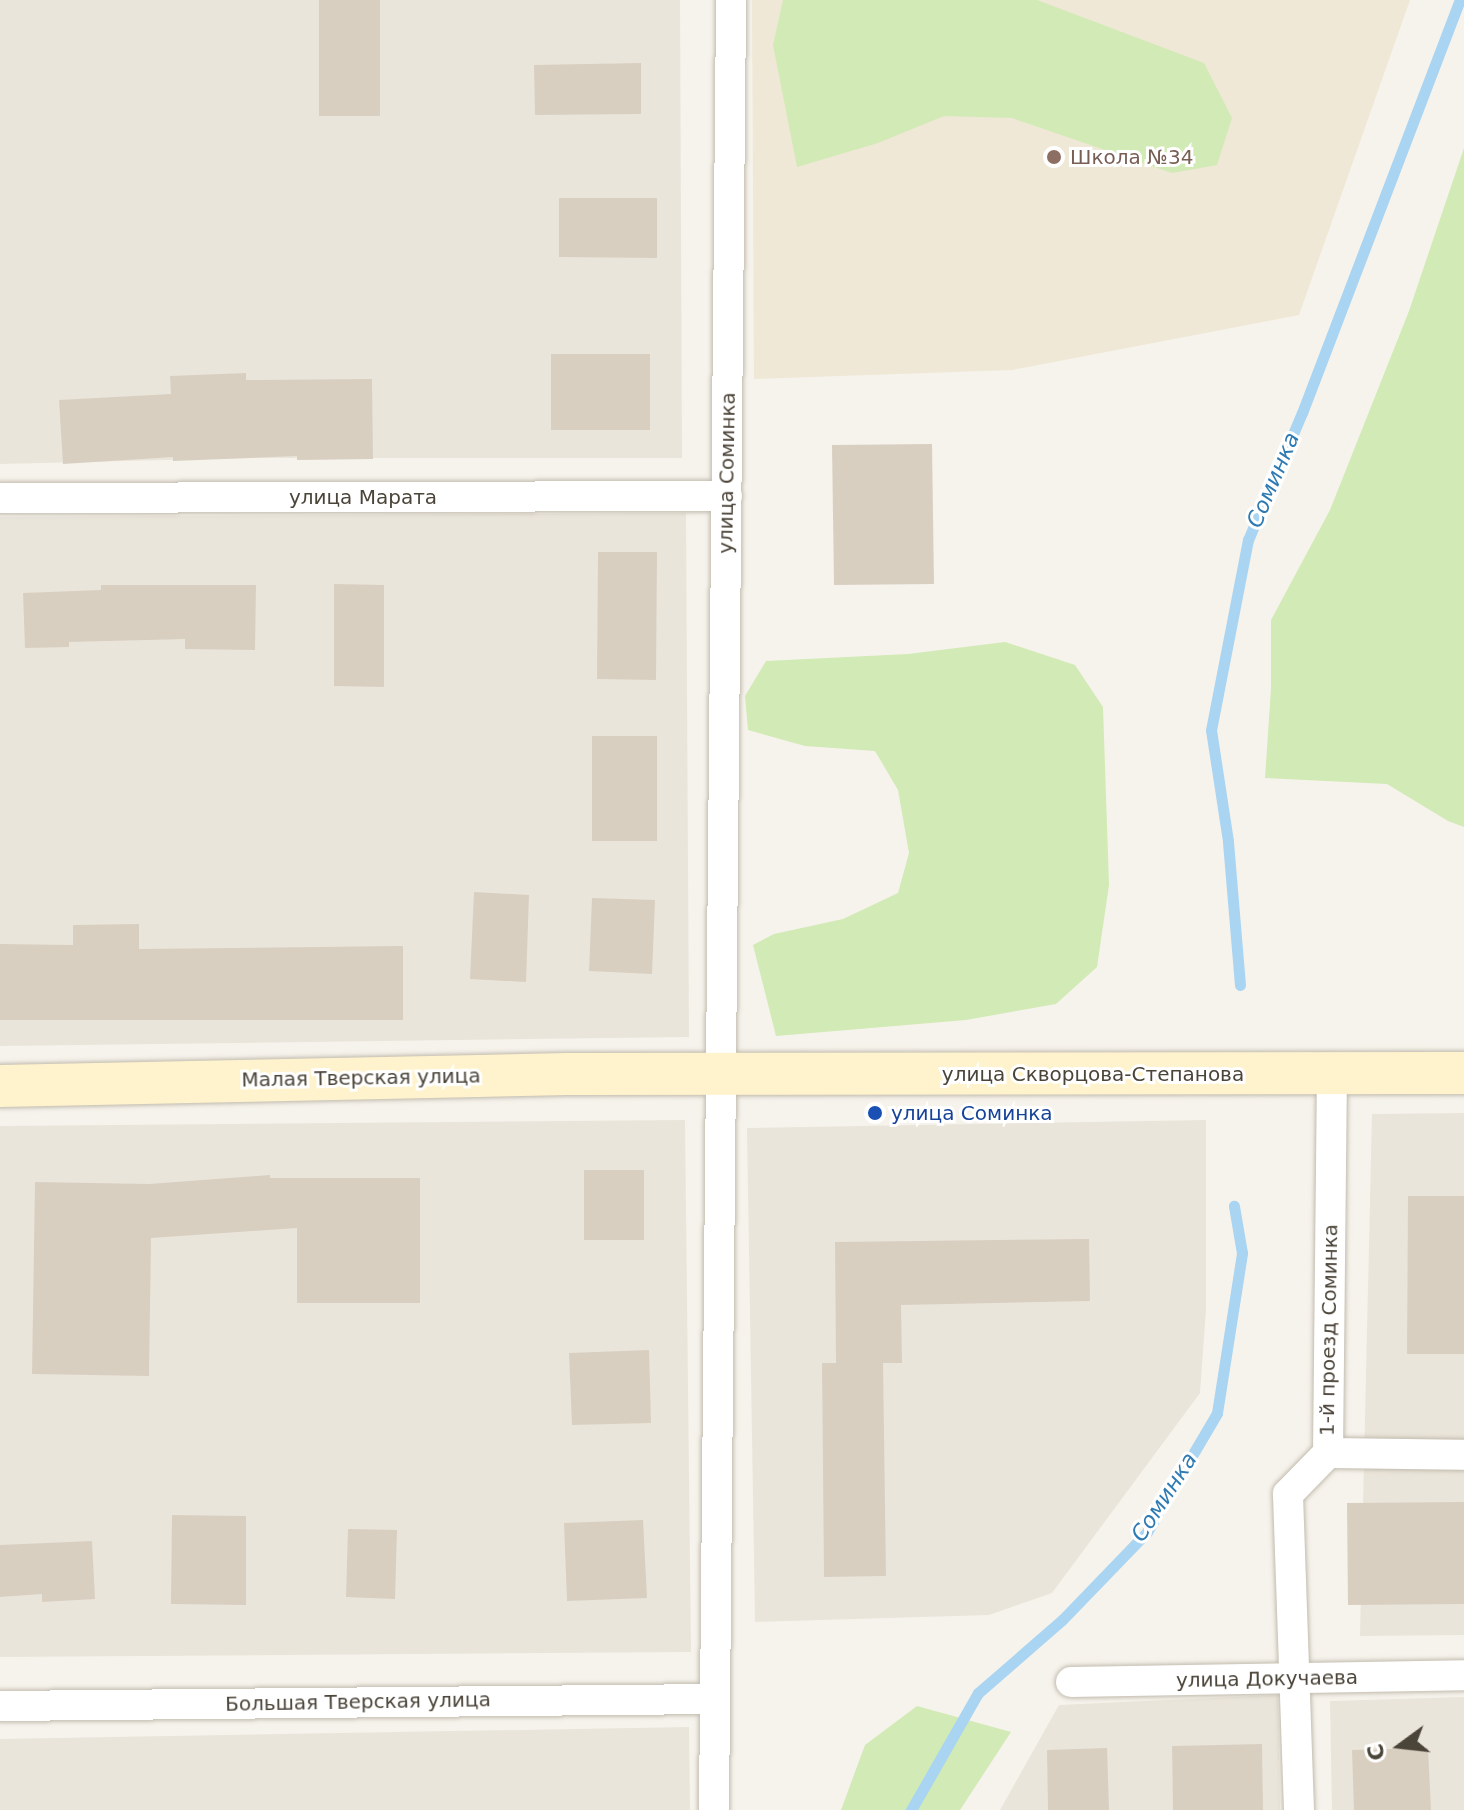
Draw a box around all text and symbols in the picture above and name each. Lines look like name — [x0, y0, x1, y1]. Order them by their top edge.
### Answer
place label: Школа №34 — [1070, 145, 1193, 169]
marker: Школа №34 — [1045, 148, 1063, 166]
street label: улица Соминка — [714, 392, 740, 554]
water label: Соминка — [1241, 428, 1305, 532]
street label: улица Марата — [289, 485, 437, 509]
street label: улица Скворцова-Степанова — [942, 1062, 1244, 1086]
street label: Малая Тверская улица — [241, 1064, 481, 1092]
place label: улица Соминка — [891, 1101, 1053, 1125]
marker: улица Соминка — [866, 1104, 884, 1122]
street label: 1-й проезд Соминка — [1315, 1224, 1343, 1436]
water label: Соминка — [1125, 1448, 1203, 1546]
street label: улица Докучаева — [1176, 1665, 1358, 1693]
street label: Большая Тверская улица — [225, 1688, 491, 1716]
north arrow — [1360, 1706, 1440, 1786]
text: С — [1362, 1741, 1390, 1763]

